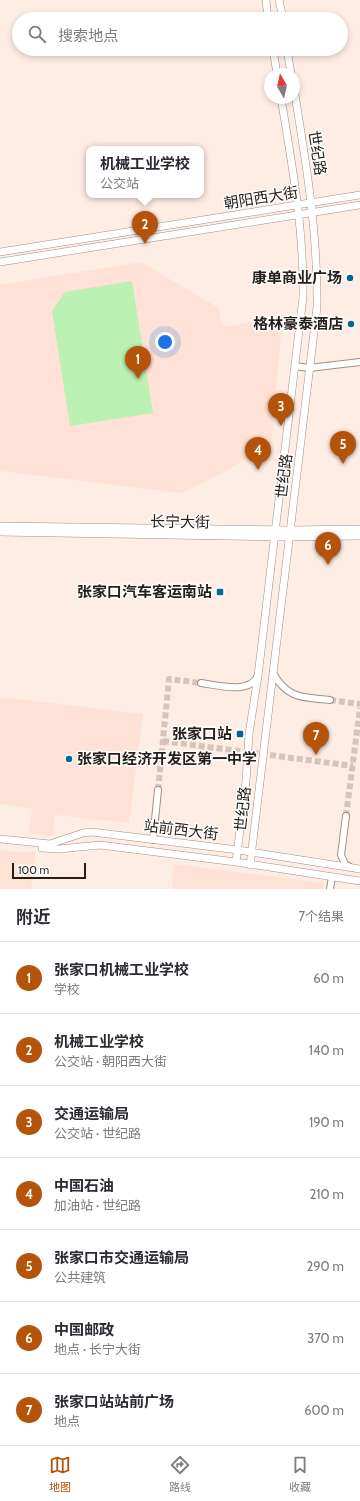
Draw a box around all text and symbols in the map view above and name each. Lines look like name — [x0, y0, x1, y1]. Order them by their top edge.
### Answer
search box — [12, 12, 348, 56]
icon: search — [26, 23, 48, 45]
text: 搜索地点 — [58, 27, 118, 45]
north arrow — [264, 68, 300, 104]
street label: 世纪路 — [305, 129, 329, 177]
popup — [86, 146, 204, 198]
text: 机械工业学校 — [100, 155, 190, 173]
text: 公交站 — [100, 175, 139, 191]
street label: 朝阳西大街 — [223, 183, 299, 213]
pin: 2 — [132, 211, 158, 244]
place label: 康单商业广场 — [252, 269, 342, 287]
marker: 康单商业广场 — [345, 273, 355, 283]
place label: 格林豪泰酒店 — [253, 315, 343, 333]
marker: 格林豪泰酒店 — [346, 319, 356, 329]
your location — [155, 332, 175, 352]
pin: 1 — [125, 346, 151, 379]
pin: 3 — [268, 393, 294, 426]
pin: 5 — [330, 431, 356, 464]
pin: 4 — [245, 437, 271, 470]
street label: 世纪路 — [272, 453, 296, 499]
street label: 长宁大街 — [150, 512, 210, 532]
pin: 6 — [315, 532, 341, 565]
place label: 张家口汽车客运南站 — [77, 583, 212, 601]
marker: 张家口汽车客运南站 — [215, 587, 225, 597]
pin: 7 — [303, 722, 329, 755]
place label: 张家口站 — [172, 725, 232, 743]
marker: 张家口站 — [235, 729, 245, 739]
place label: 张家口经济开发区第一中学 — [77, 750, 257, 768]
marker: 张家口经济开发区第一中学 — [64, 754, 74, 764]
street label: 世纪路 — [232, 786, 254, 832]
street label: 站前西大街 — [143, 816, 219, 844]
scale bar — [12, 861, 86, 880]
text: 100 m — [18, 863, 49, 877]
text: 附近 — [16, 907, 50, 927]
text: 7个结果 — [298, 908, 344, 924]
text: 张家口机械工业学校 — [54, 961, 189, 979]
text: 1 — [27, 970, 31, 986]
text: 60 m — [313, 970, 344, 986]
text: 学校 — [54, 981, 80, 997]
text: 机械工业学校 — [54, 1033, 144, 1051]
text: 2 — [26, 1042, 32, 1058]
text: 140 m — [309, 1042, 344, 1058]
text: 公交站 · 朝阳西大街 — [54, 1053, 167, 1069]
text: 交通运输局 — [54, 1105, 129, 1123]
text: 3 — [25, 1114, 33, 1130]
text: 190 m — [309, 1114, 344, 1130]
text: 公交站 · 世纪路 — [54, 1125, 141, 1141]
text: 中国石油 — [54, 1177, 114, 1195]
text: 4 — [25, 1186, 33, 1202]
text: 210 m — [310, 1186, 344, 1202]
text: 加油站 · 世纪路 — [54, 1197, 141, 1213]
text: 张家口市交通运输局 — [54, 1249, 189, 1267]
text: 5 — [26, 1258, 32, 1274]
text: 290 m — [306, 1258, 344, 1274]
text: 公共建筑 — [54, 1269, 106, 1285]
text: 中国邮政 — [54, 1321, 114, 1339]
text: 6 — [25, 1330, 33, 1346]
text: 370 m — [307, 1330, 344, 1346]
text: 地点 · 长宁大街 — [54, 1341, 141, 1357]
text: 张家口站站前广场 — [54, 1393, 174, 1411]
text: 7 — [26, 1402, 32, 1418]
text: 600 m — [304, 1402, 344, 1418]
text: 地点 — [54, 1413, 80, 1429]
tab: 地图 — [49, 1454, 71, 1494]
tab: 路线 — [169, 1454, 191, 1494]
tab: 收藏 — [289, 1454, 311, 1494]

